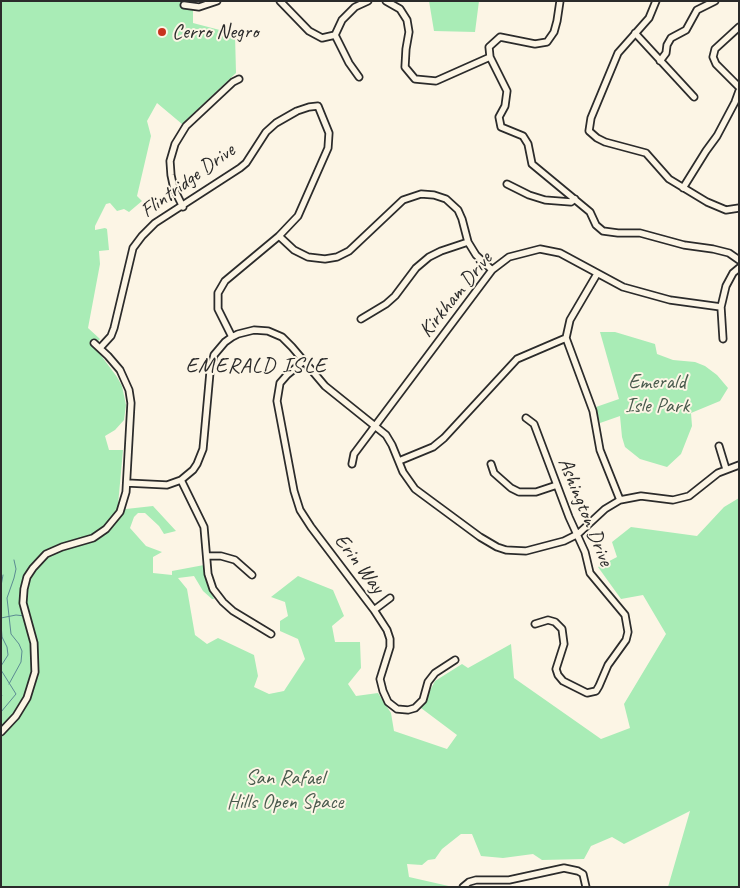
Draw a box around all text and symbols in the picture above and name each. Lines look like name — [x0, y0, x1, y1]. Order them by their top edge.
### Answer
place label: Cerro Negro — [172, 19, 258, 45]
marker: Cerro Negro — [156, 26, 168, 38]
street label: Flintridge Drive — [136, 138, 240, 224]
street label: Kirkham Drive — [414, 247, 498, 343]
district label: EMERALD ISLE — [185, 353, 327, 379]
park label: Emerald Isle Park — [625, 369, 689, 419]
street label: Ashington Drive — [552, 454, 618, 570]
street label: Erin Way — [328, 529, 390, 599]
park label: San Rafael Hills Open Space — [227, 765, 343, 815]

